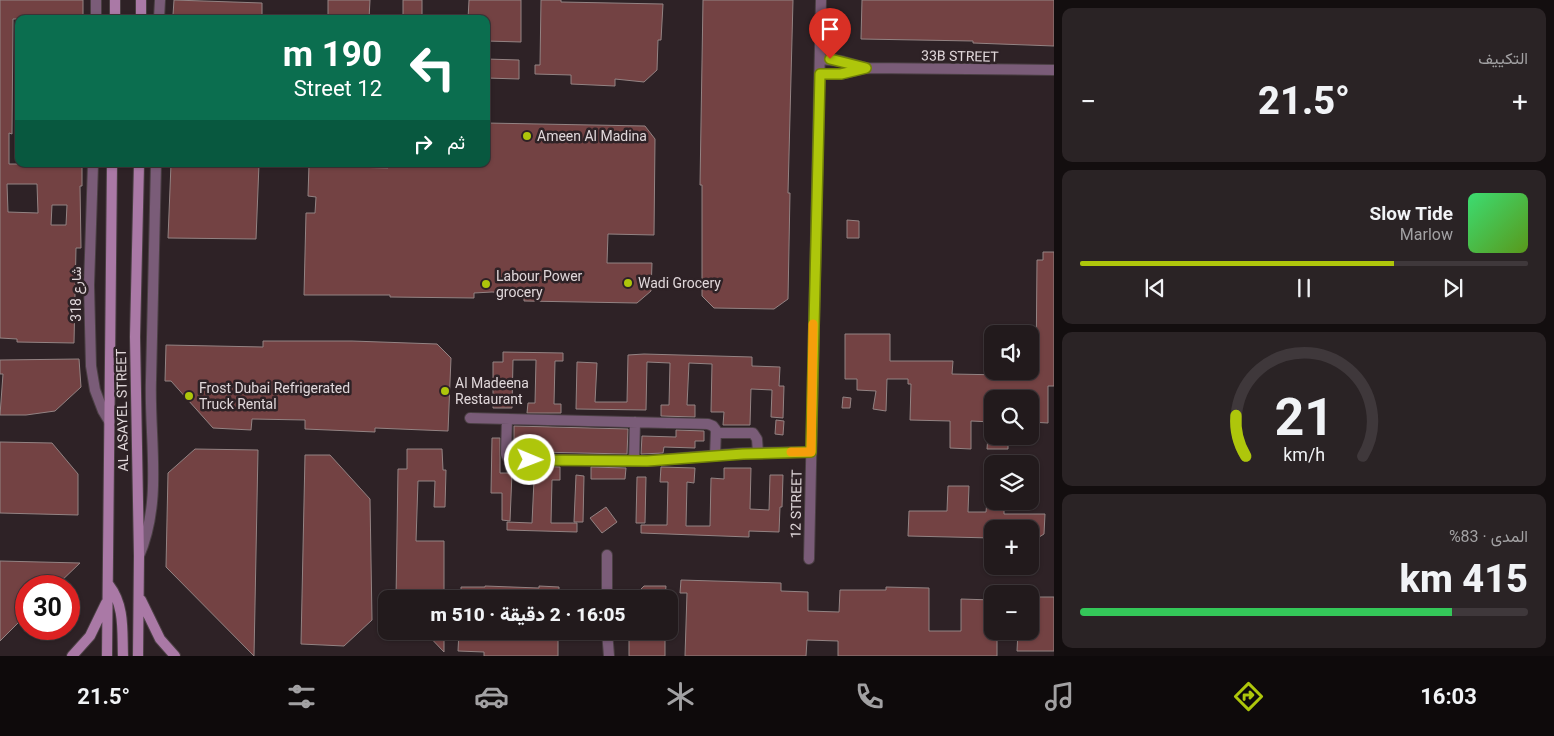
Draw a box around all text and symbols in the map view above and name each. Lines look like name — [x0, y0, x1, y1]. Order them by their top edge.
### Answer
pin — [809, 8, 851, 59]
icon: arrive — [816, 15, 844, 43]
text: 190 m — [283, 34, 382, 75]
icon: left — [400, 35, 465, 100]
street label: 33B STREET — [921, 47, 1000, 65]
text: التكييف — [1478, 49, 1528, 68]
text: 12 Street — [294, 76, 382, 101]
text: 21.5° — [1258, 79, 1350, 123]
text: − — [1080, 85, 1096, 118]
text: + — [1512, 85, 1528, 118]
place label: Ameen Al Madina — [537, 128, 647, 144]
icon: right — [409, 130, 437, 158]
marker: Ameen Al Madina — [521, 130, 533, 142]
text: ثم — [447, 131, 465, 154]
text: Slow Tide — [1370, 202, 1453, 225]
text: Marlow — [1400, 225, 1453, 244]
street label: شارع 318 — [68, 266, 87, 322]
place label: Labour Power grocery — [496, 268, 583, 300]
icon: previous — [1141, 274, 1169, 302]
icon: pause — [1290, 274, 1318, 302]
icon: next — [1439, 274, 1467, 302]
place label: Wadi Grocery — [638, 275, 721, 291]
marker: Wadi Grocery — [622, 277, 634, 289]
marker: Labour Power grocery — [480, 278, 492, 290]
map controls — [984, 325, 1039, 640]
button: sound — [984, 325, 1039, 380]
street label: AL ASAYEL STREET — [113, 348, 131, 472]
place label: Al Madeena Restaurant — [455, 375, 529, 407]
place label: Frost Dubai Refrigerated Truck Rental — [199, 380, 350, 412]
marker: Al Madeena Restaurant — [439, 385, 451, 397]
text: 21 — [1274, 387, 1334, 448]
marker: Frost Dubai Refrigerated Truck Rental — [183, 390, 195, 402]
button: search — [984, 390, 1039, 445]
position arrow — [503, 433, 555, 485]
text: km/h — [1283, 444, 1325, 465]
button: layers — [984, 455, 1039, 510]
street label: 12 STREET — [787, 469, 805, 539]
button: + — [984, 520, 1039, 575]
text: المدى · 83% — [1449, 527, 1528, 546]
text: 415 km — [1399, 557, 1528, 601]
speed limit sign: 30 — [15, 575, 80, 640]
button: − — [984, 585, 1039, 640]
text: 16:05 · 2 دقيقة · 510 m — [431, 603, 625, 626]
icon: filters — [284, 679, 319, 714]
icon: car — [474, 679, 509, 714]
icon: climate — [663, 679, 698, 714]
icon: phone — [852, 679, 887, 714]
icon: music — [1042, 679, 1077, 714]
icon: directions — [1231, 679, 1266, 714]
text: 21.5° — [77, 684, 130, 709]
text: 16:03 — [1420, 684, 1477, 709]

